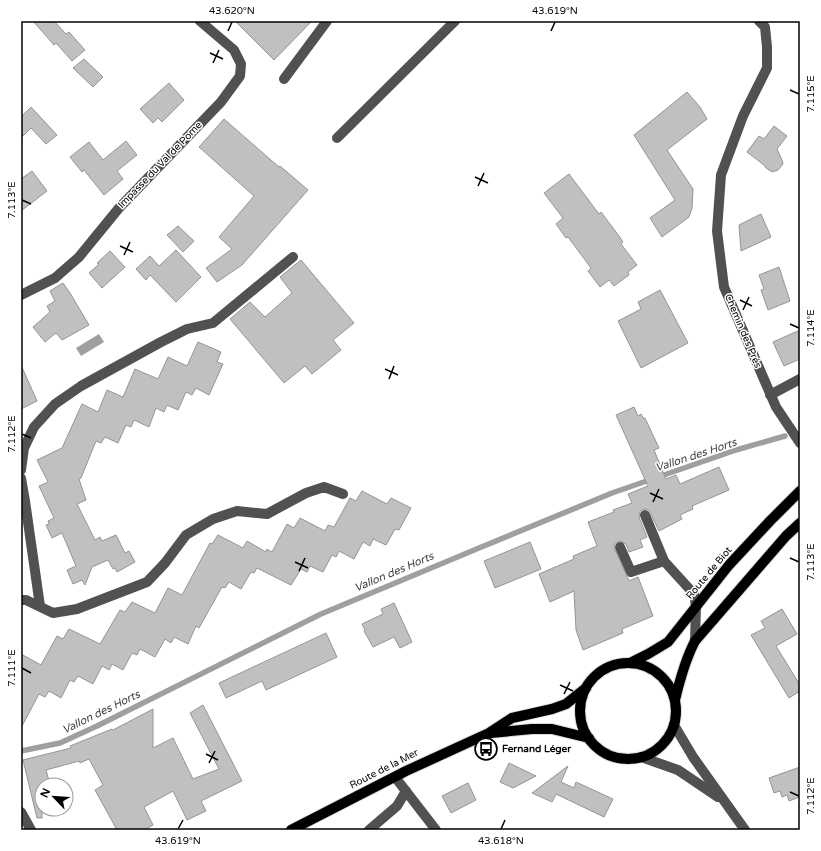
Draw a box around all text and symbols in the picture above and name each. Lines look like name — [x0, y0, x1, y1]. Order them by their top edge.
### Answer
text: 43.620°N — [209, 5, 255, 17]
text: 43.619°N — [532, 5, 578, 17]
text: 7.115°E — [805, 75, 817, 113]
street label: Impasse du Val de Pome — [115, 119, 205, 211]
text: 7.113°E — [6, 181, 18, 219]
street label: Chemin des Prés — [722, 292, 764, 370]
text: 7.114°E — [805, 309, 817, 347]
text: 7.112°E — [6, 415, 18, 453]
water label: Vallon des Horts — [654, 435, 739, 474]
text: 7.113°E — [805, 543, 817, 581]
street label: Route de Biot — [683, 544, 735, 602]
water label: Vallon des Horts — [352, 549, 436, 595]
text: 7.111°E — [6, 649, 18, 687]
water label: Vallon des Horts — [60, 687, 143, 736]
bus stop icon: Fernand Léger — [473, 736, 499, 762]
place label: Fernand Léger — [502, 743, 571, 755]
street label: Route de la Mer — [348, 746, 421, 792]
north arrow — [34, 777, 74, 817]
text: 7.112°E — [805, 777, 817, 815]
text: N — [38, 786, 53, 800]
text: 43.619°N — [155, 835, 201, 847]
text: 43.618°N — [478, 835, 524, 847]

